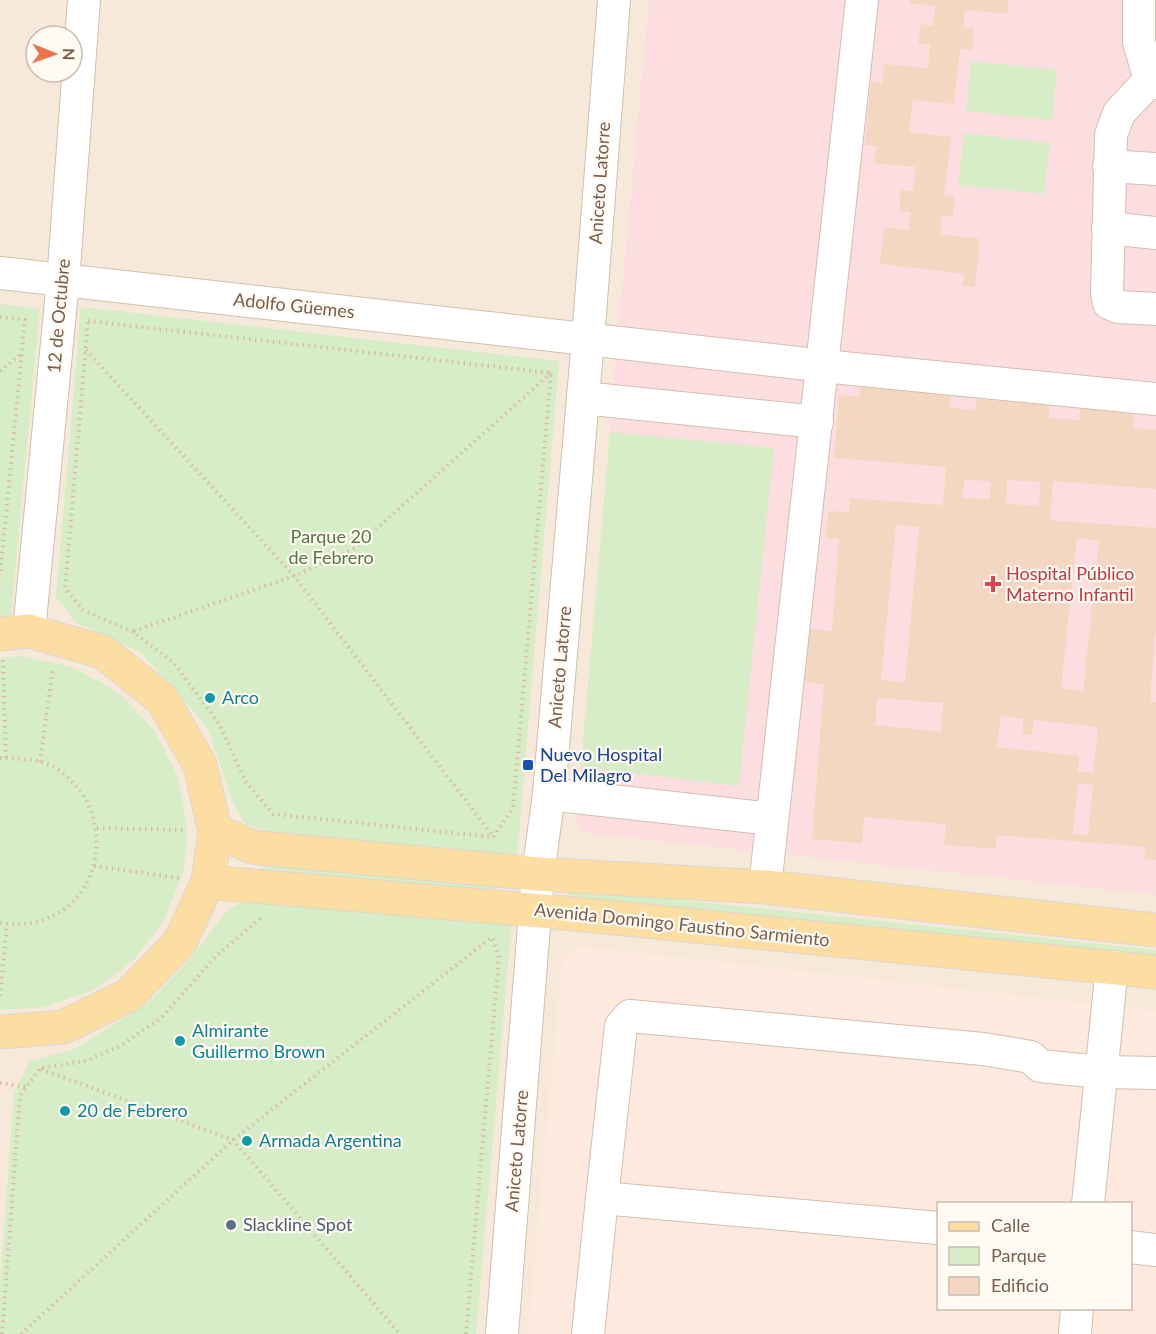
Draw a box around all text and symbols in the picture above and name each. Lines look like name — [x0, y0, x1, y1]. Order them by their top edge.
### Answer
north arrow — [24, 24, 84, 84]
text: N — [60, 48, 79, 61]
street label: Aniceto Latorre — [584, 121, 614, 245]
street label: 12 de Octubre — [42, 258, 74, 374]
street label: Adolfo Güemes — [232, 288, 356, 322]
park label: Parque 20 de Febrero — [288, 525, 374, 568]
place label: Hospital Público Materno Infantil — [1006, 562, 1134, 605]
marker: Hospital Público Materno Infantil — [984, 575, 1002, 593]
street label: Aniceto Latorre — [543, 605, 575, 729]
place label: Arco — [222, 686, 259, 708]
marker: Arco — [203, 691, 217, 705]
place label: Nuevo Hospital Del Milagro — [540, 743, 662, 786]
marker: Nuevo Hospital Del Milagro — [521, 758, 535, 772]
street label: Avenida Domingo Faustino Sarmiento — [533, 898, 831, 950]
place label: Almirante Guillermo Brown — [192, 1019, 325, 1062]
marker: Almirante Guillermo Brown — [173, 1034, 187, 1048]
street label: Aniceto Latorre — [500, 1089, 532, 1213]
place label: 20 de Febrero — [77, 1099, 188, 1121]
marker: 20 de Febrero — [58, 1104, 72, 1118]
place label: Armada Argentina — [259, 1129, 402, 1151]
marker: Armada Argentina — [240, 1134, 254, 1148]
legend — [937, 1202, 1132, 1310]
place label: Slackline Spot — [243, 1213, 353, 1235]
text: Calle — [991, 1214, 1030, 1236]
marker: Slackline Spot — [224, 1218, 238, 1232]
text: Parque — [991, 1244, 1046, 1266]
text: Edificio — [991, 1274, 1049, 1296]

